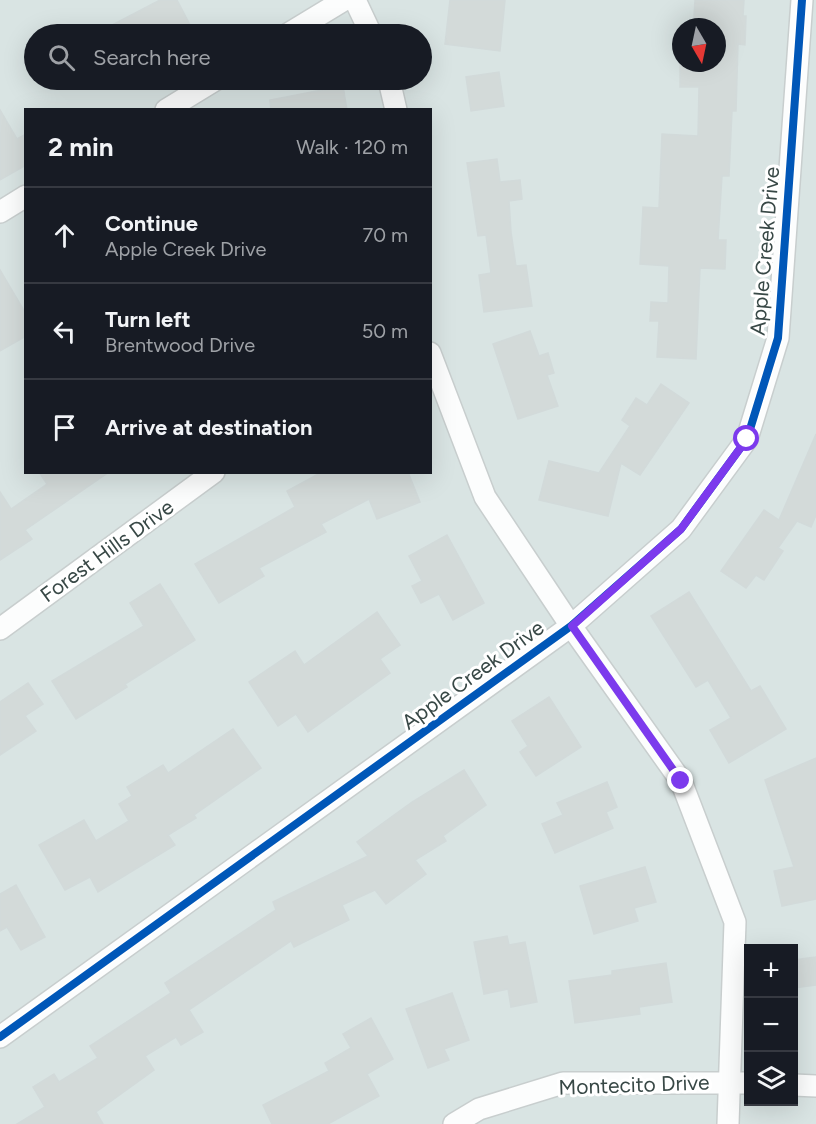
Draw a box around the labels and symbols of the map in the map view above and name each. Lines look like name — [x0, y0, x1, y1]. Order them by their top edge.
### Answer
north arrow — [672, 18, 726, 72]
street label: Apple Creek Drive — [745, 165, 784, 336]
route start — [733, 425, 759, 451]
street label: Forest Hills Drive — [35, 494, 178, 607]
street label: Apple Creek Drive — [397, 615, 549, 735]
route end — [667, 767, 693, 793]
street label: Montecito Drive — [558, 1069, 710, 1100]

